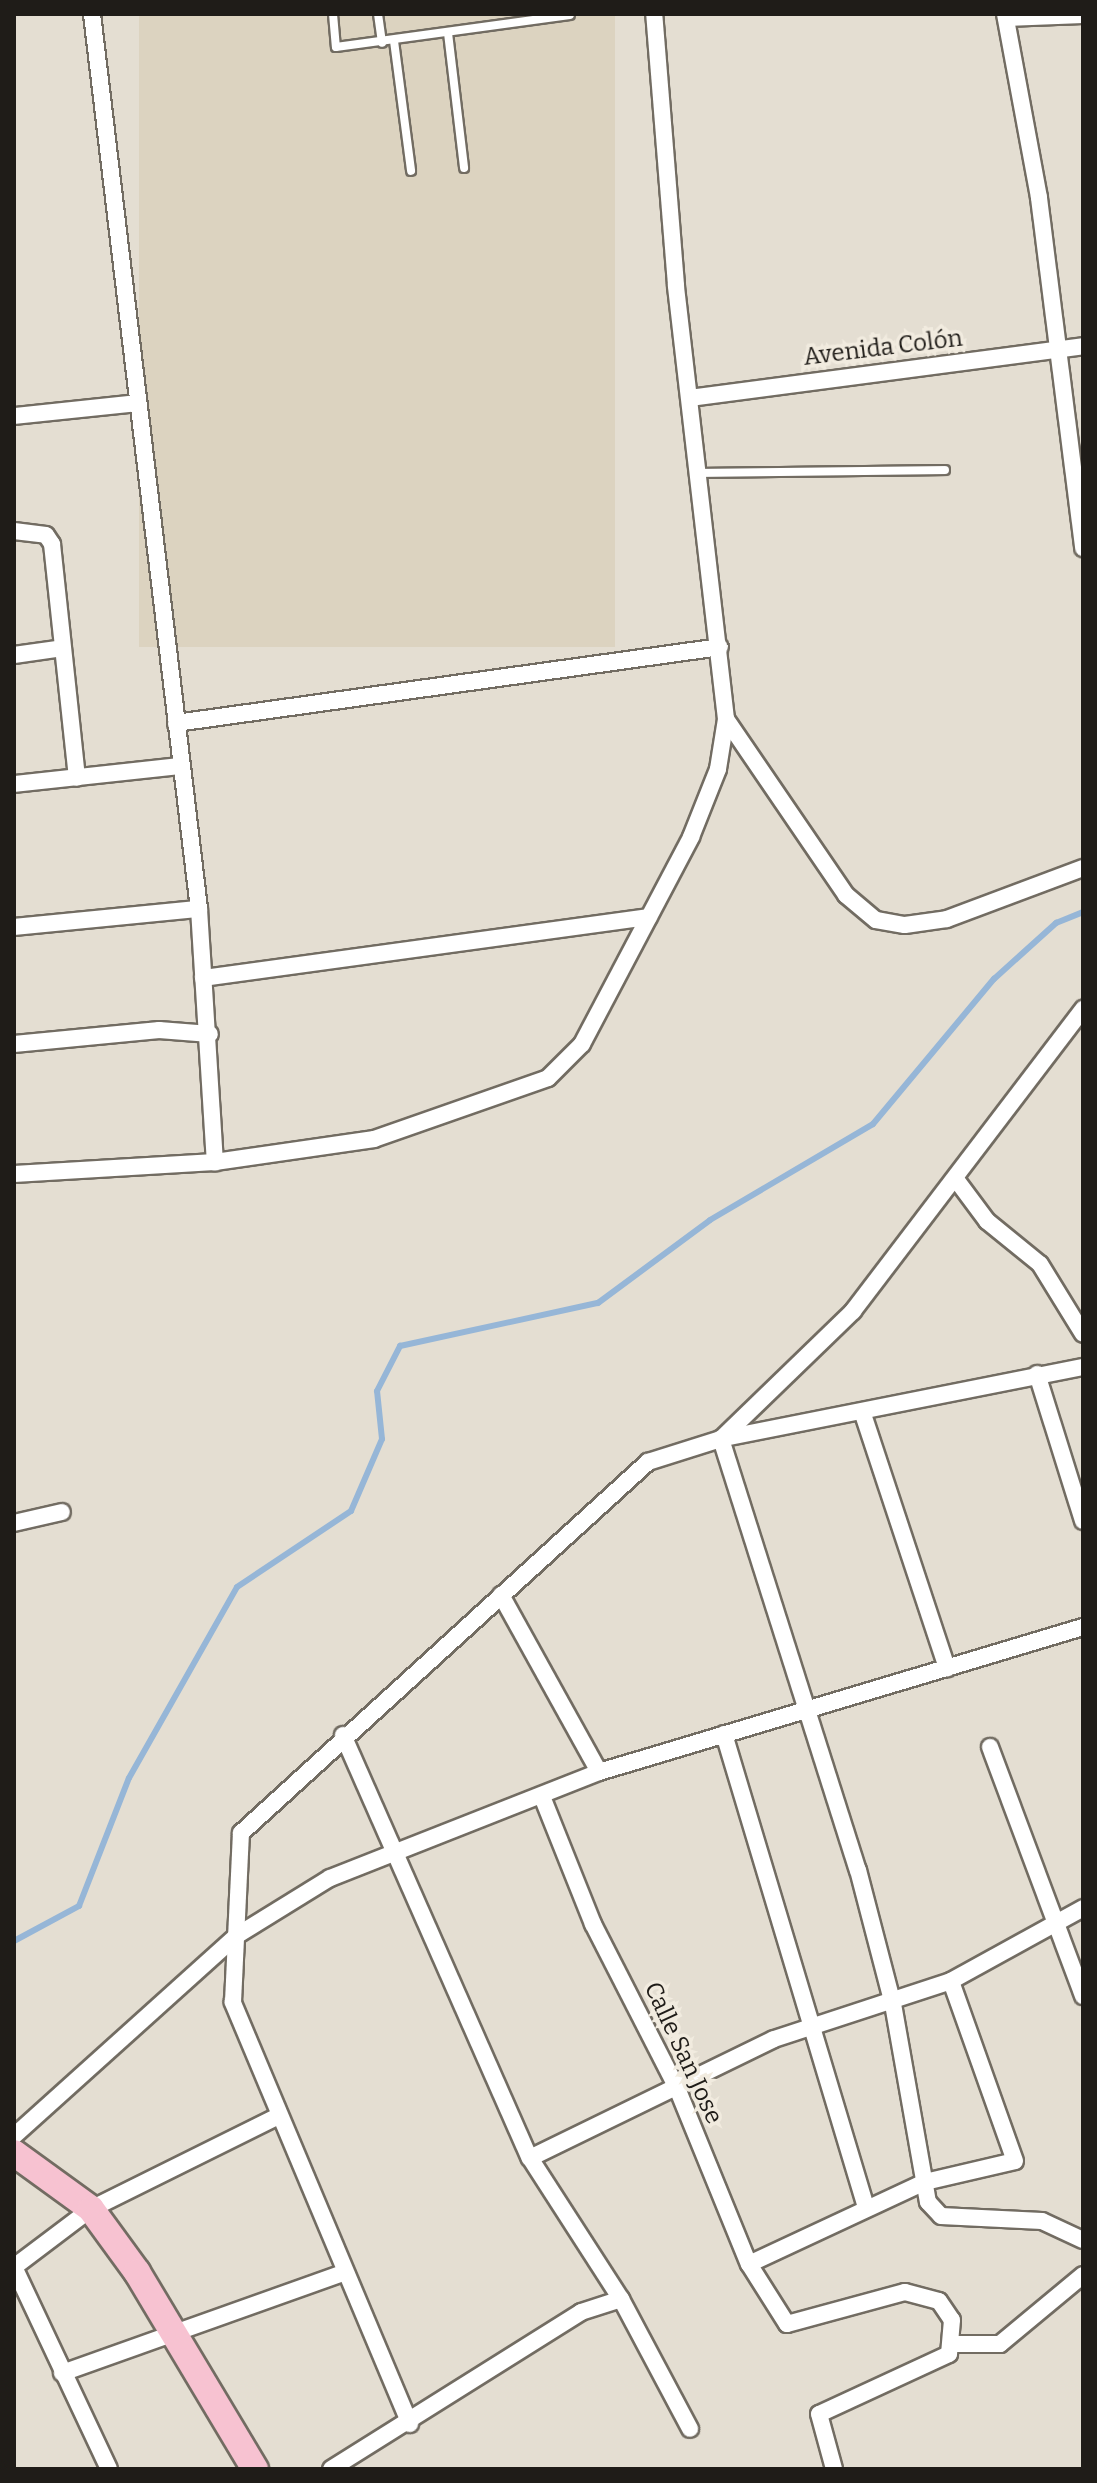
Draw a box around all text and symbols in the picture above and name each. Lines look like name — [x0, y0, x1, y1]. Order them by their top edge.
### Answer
street label: Avenida Colón — [802, 324, 964, 372]
street label: Calle San Jose — [638, 1978, 728, 2128]

